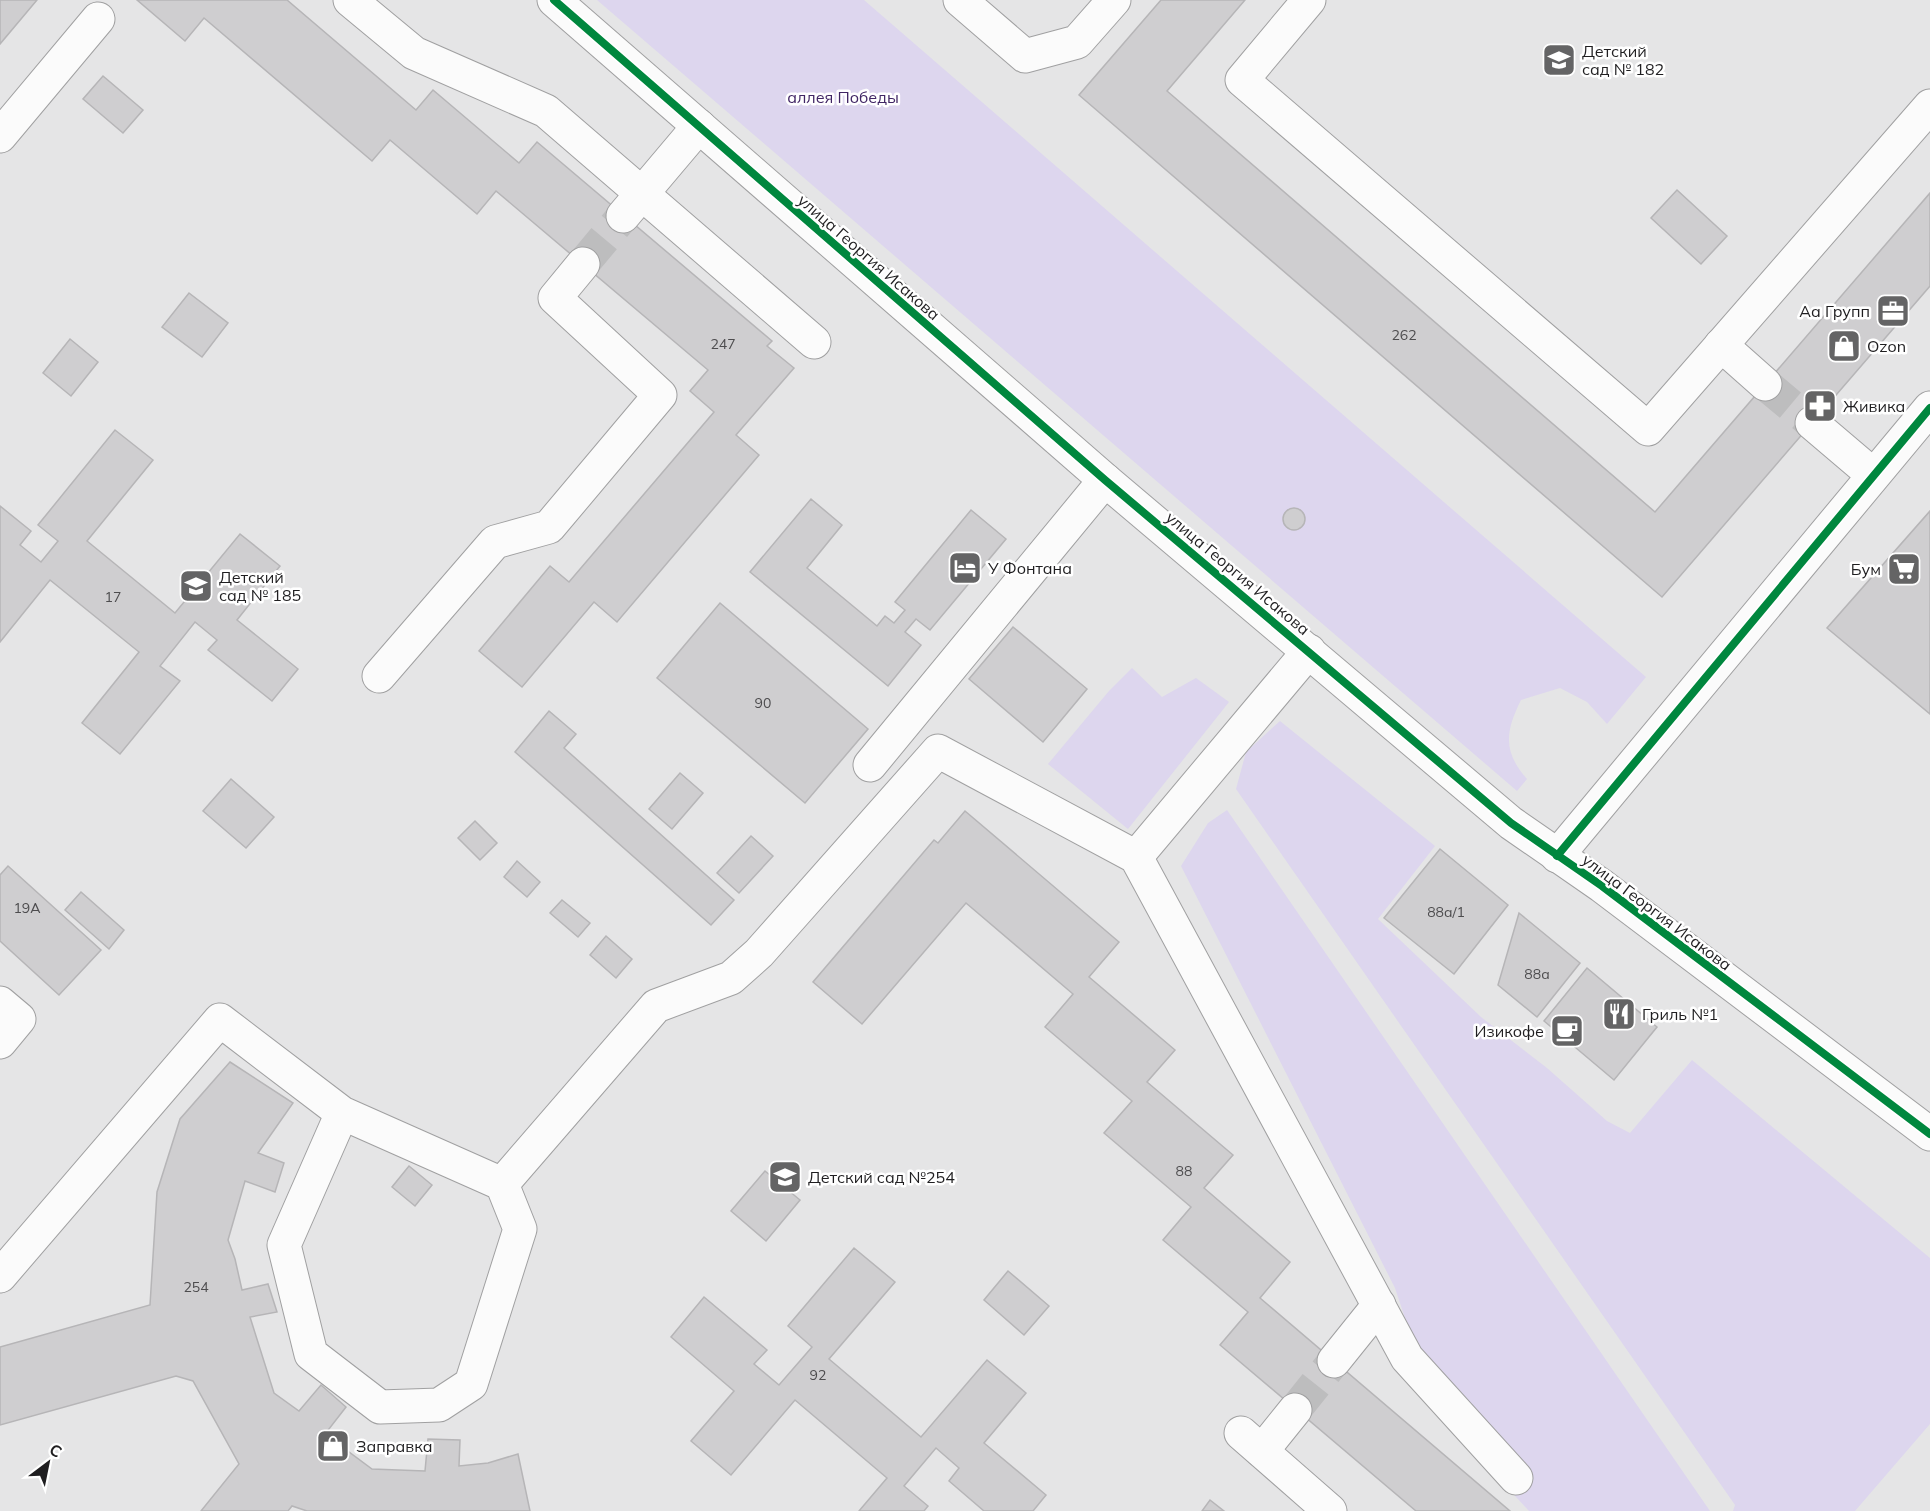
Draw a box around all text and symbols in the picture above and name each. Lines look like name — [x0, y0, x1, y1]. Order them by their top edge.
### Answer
place label: Детский сад № 182 — [1582, 41, 1664, 79]
school or university icon: Детский сад № 182 — [1541, 42, 1577, 78]
park label: аллея Победы — [787, 87, 899, 107]
street label: улица Георгия Исакова — [794, 190, 944, 324]
office icon: Аа Групп — [1875, 293, 1911, 329]
place label: Аа Групп — [1799, 301, 1870, 321]
house number: 262 — [1391, 326, 1417, 344]
shop icon: Ozon — [1826, 328, 1862, 364]
house number: 247 — [710, 335, 736, 353]
place label: Ozon — [1867, 336, 1906, 356]
pharmacy icon: Живика — [1802, 388, 1838, 424]
place label: Живика — [1843, 396, 1905, 416]
street label: улица Георгия Исакова — [1162, 507, 1314, 639]
hotel icon: У Фонтана — [947, 550, 983, 586]
supermarket icon: Бум — [1886, 551, 1922, 587]
place label: У Фонтана — [987, 558, 1072, 578]
place label: Бум — [1851, 559, 1881, 579]
place label: Детский сад № 185 — [219, 567, 301, 605]
school or university icon: Детский сад № 185 — [178, 568, 214, 604]
house number: 17 — [105, 588, 121, 606]
house number: 90 — [755, 694, 771, 712]
street label: улица Георгия Исакова — [1578, 849, 1736, 975]
house number: 19А — [13, 899, 41, 917]
house number: 88а/1 — [1427, 903, 1465, 921]
house number: 88а — [1524, 965, 1550, 983]
restaurant icon: Гриль №1 — [1601, 996, 1637, 1032]
place label: Гриль №1 — [1642, 1004, 1718, 1024]
cafe icon: Изикофе — [1549, 1013, 1585, 1049]
place label: Изикофе — [1475, 1021, 1544, 1041]
school or university icon: Детский сад №254 — [767, 1159, 803, 1195]
house number: 88 — [1176, 1162, 1192, 1180]
place label: Детский сад №254 — [808, 1167, 955, 1187]
house number: 254 — [183, 1278, 209, 1296]
house number: 92 — [810, 1366, 826, 1384]
shop icon: Заправка — [315, 1428, 351, 1464]
north arrow — [18, 1433, 78, 1493]
place label: Заправка — [356, 1436, 433, 1456]
text: С — [46, 1439, 66, 1462]

